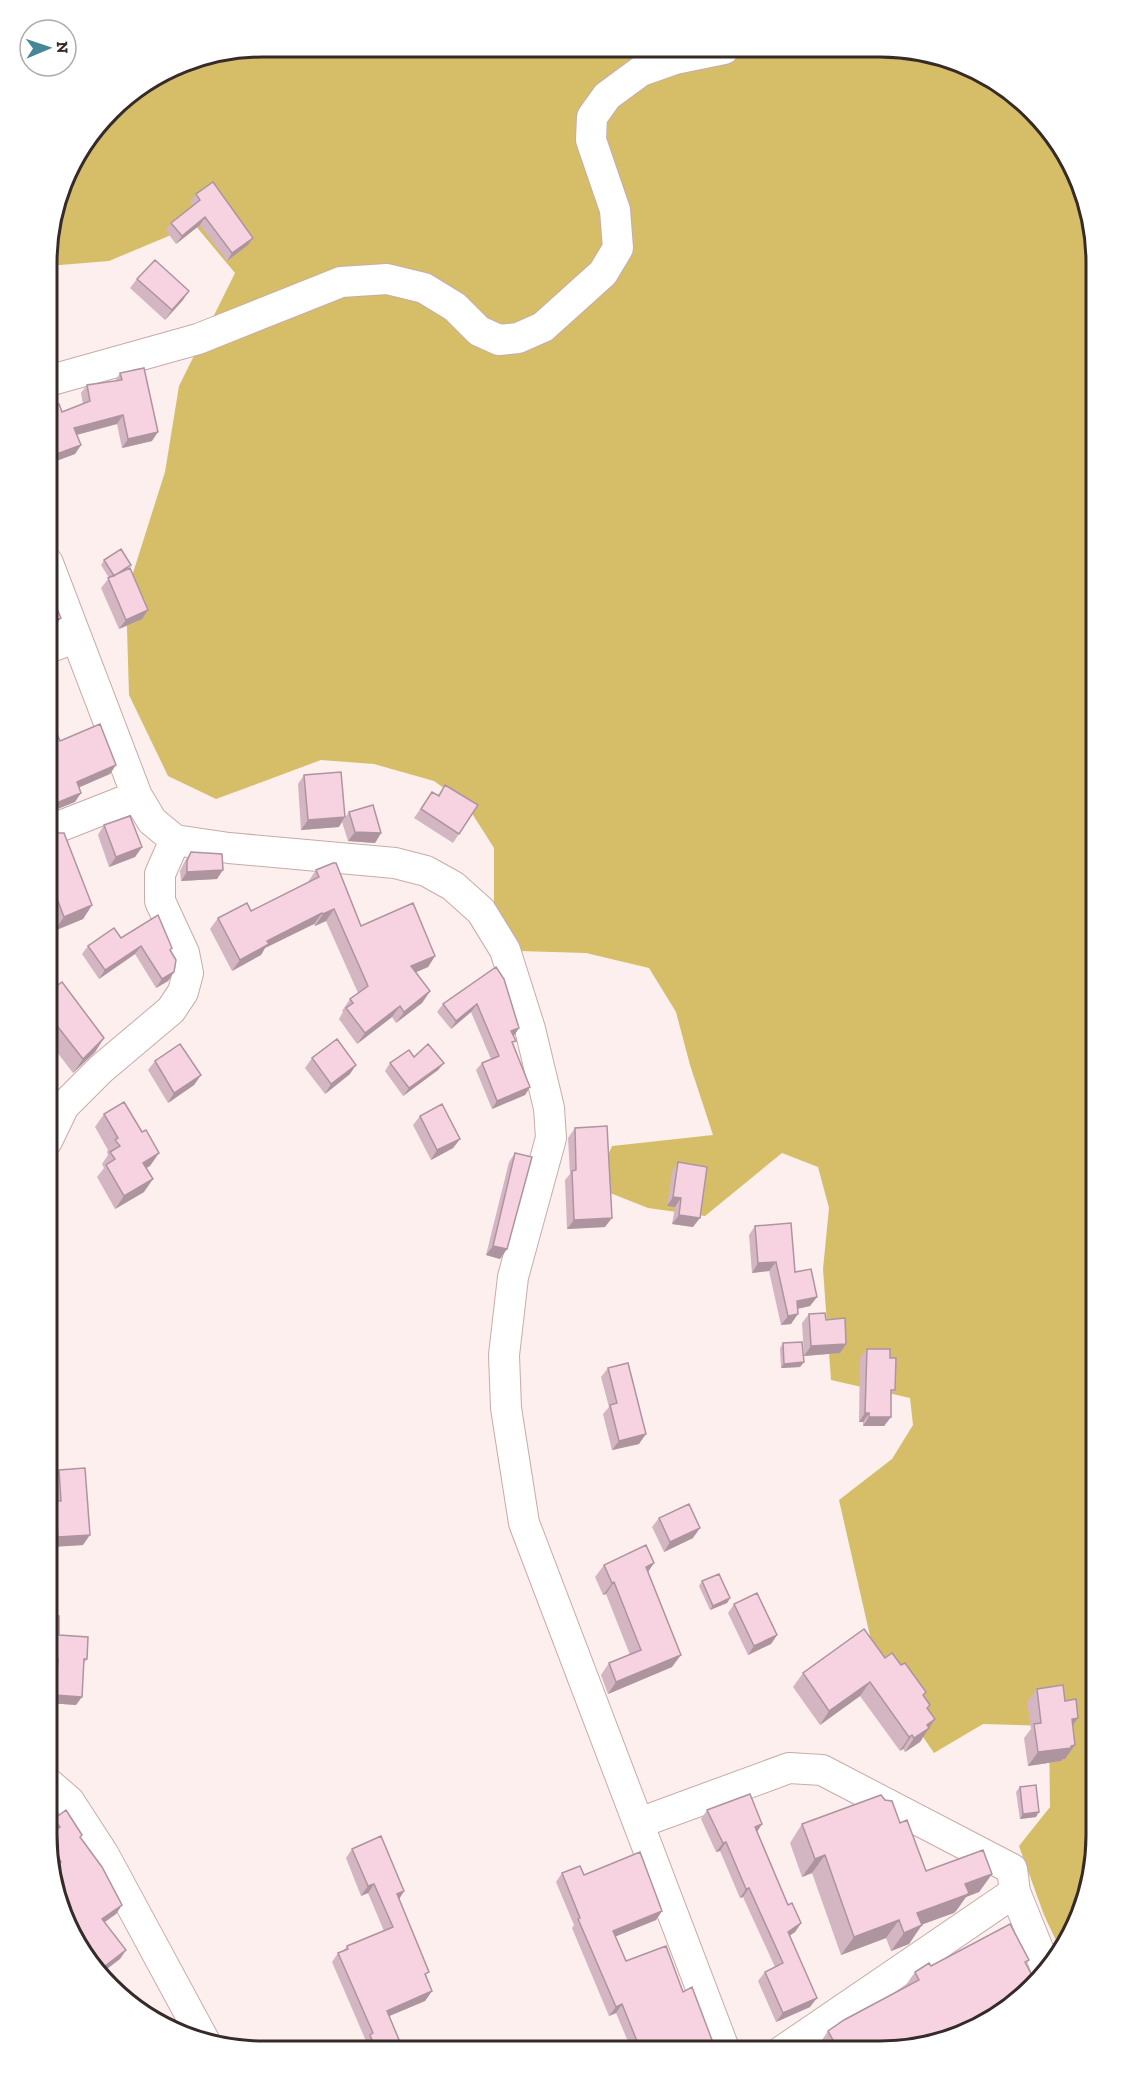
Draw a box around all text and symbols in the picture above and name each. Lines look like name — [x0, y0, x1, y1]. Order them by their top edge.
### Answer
north arrow — [18, 18, 78, 78]
text: N — [53, 41, 72, 54]

